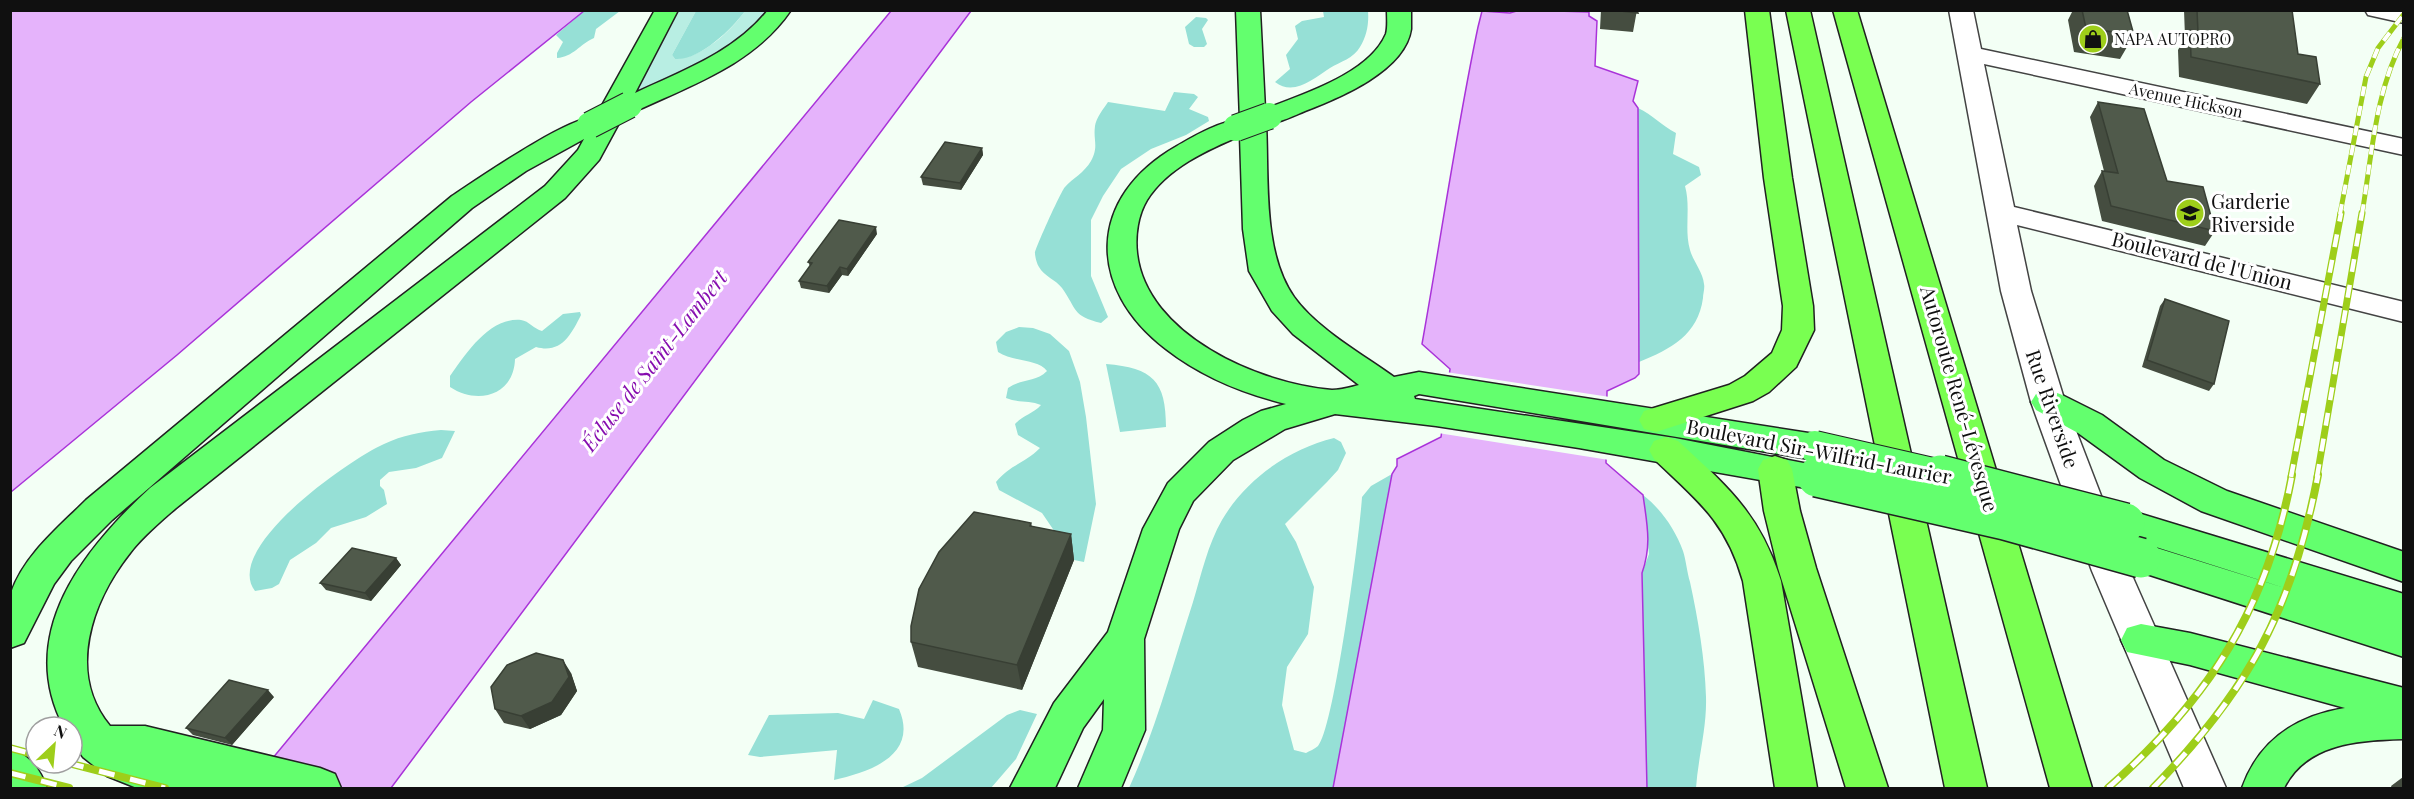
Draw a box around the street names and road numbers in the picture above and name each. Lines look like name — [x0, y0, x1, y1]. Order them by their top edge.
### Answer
street label: Avenue Hickson — [2126, 77, 2245, 122]
street label: Boulevard de l'Union — [2109, 224, 2295, 295]
street label: Autoroute René-Lévesque — [1915, 282, 2006, 515]
street label: Rue Riverside — [2021, 346, 2086, 471]
street label: Boulevard Sir-Wilfrid-Laurier — [1684, 412, 1954, 489]

